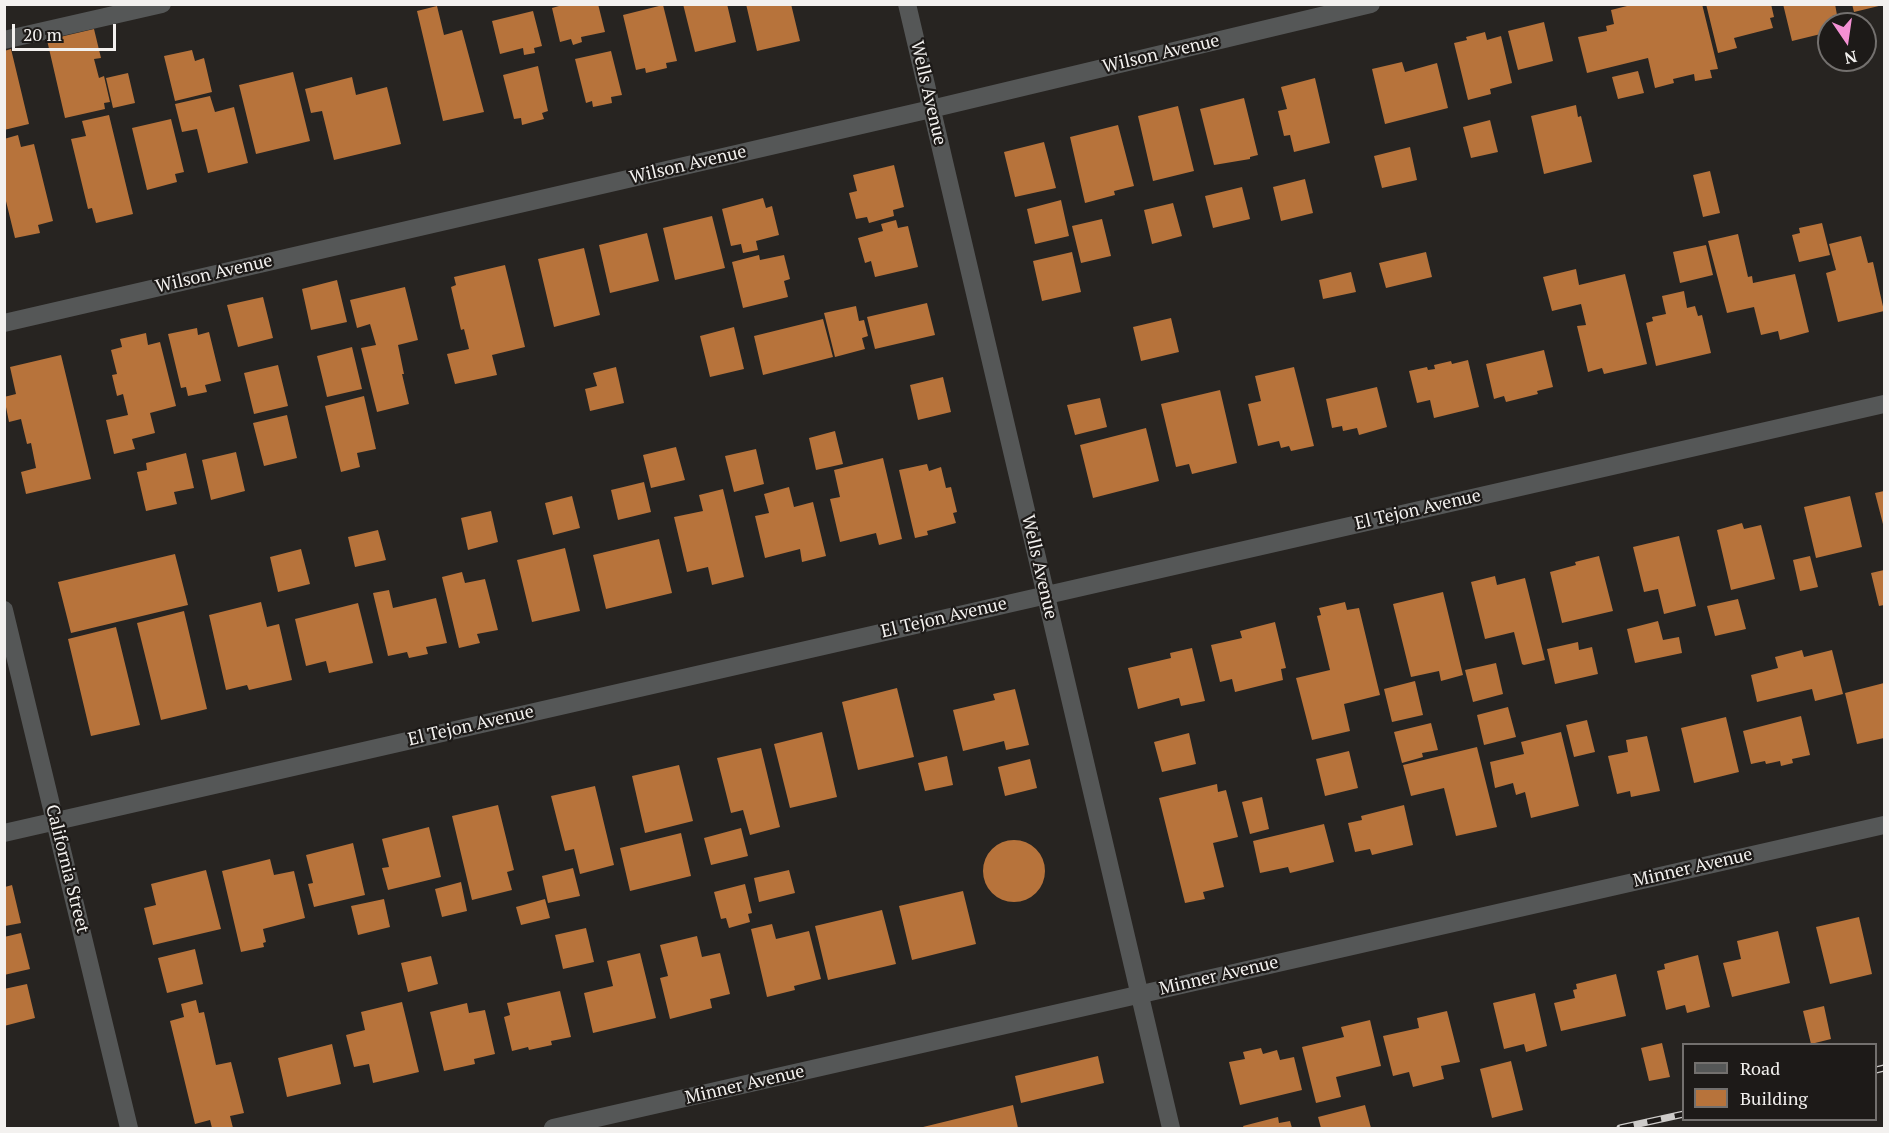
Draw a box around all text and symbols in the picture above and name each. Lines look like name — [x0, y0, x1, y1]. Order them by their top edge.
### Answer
scale bar — [15, 12, 118, 50]
north arrow — [1817, 12, 1877, 72]
text: 20 m — [23, 22, 62, 46]
street label: Wilson Avenue — [1100, 30, 1222, 78]
street label: Wells Avenue — [905, 39, 951, 147]
text: N — [1842, 46, 1859, 70]
street label: Wilson Avenue — [627, 141, 749, 189]
street label: Wilson Avenue — [153, 250, 275, 298]
street label: El Tejon Avenue — [1353, 485, 1483, 535]
street label: Wells Avenue — [1016, 513, 1062, 621]
street label: El Tejon Avenue — [879, 593, 1009, 643]
street label: El Tejon Avenue — [406, 701, 536, 751]
street label: California Street — [41, 802, 93, 936]
street label: Minner Avenue — [1631, 844, 1755, 892]
street label: Minner Avenue — [1157, 952, 1281, 1000]
legend — [1682, 1043, 1877, 1121]
text: Road — [1740, 1056, 1780, 1080]
street label: Minner Avenue — [683, 1061, 807, 1109]
text: Building — [1740, 1086, 1808, 1110]

